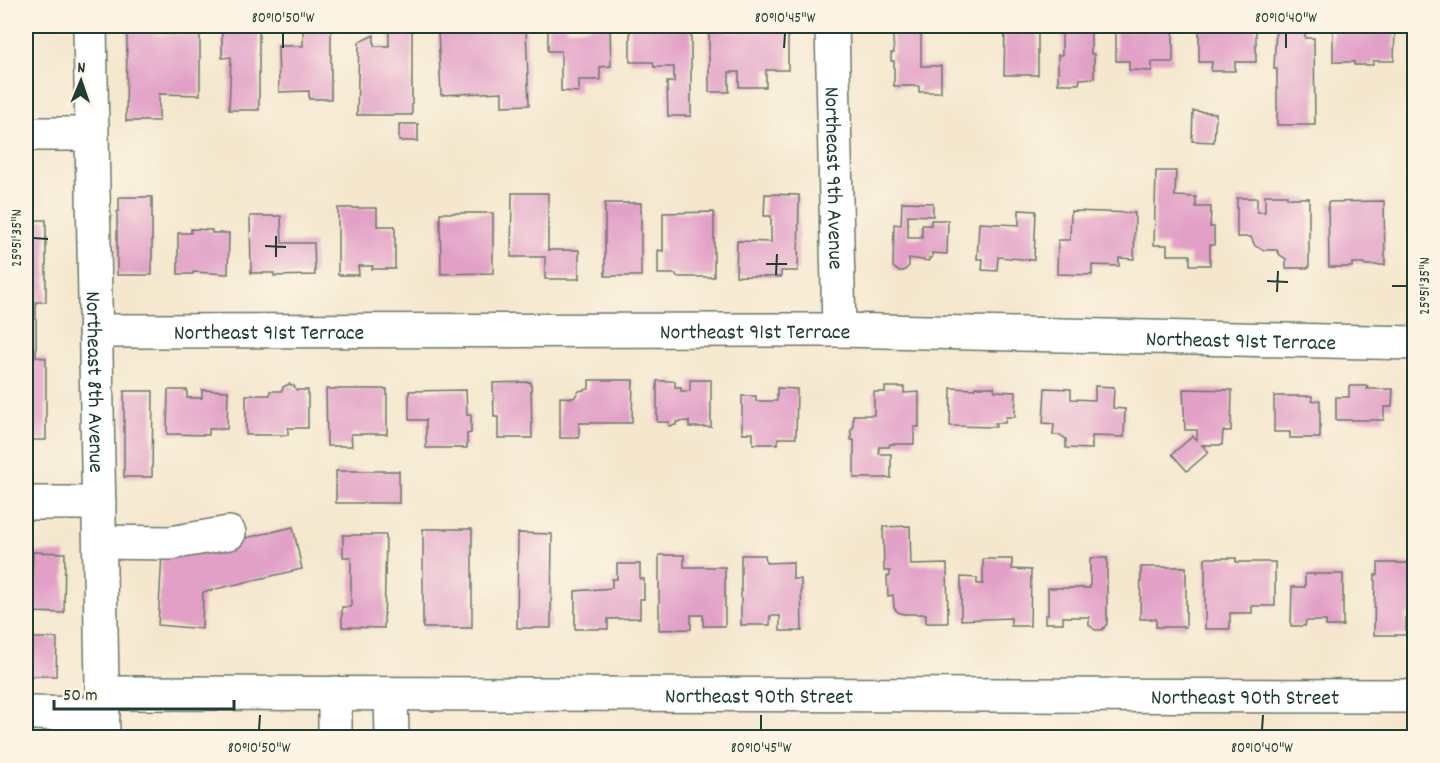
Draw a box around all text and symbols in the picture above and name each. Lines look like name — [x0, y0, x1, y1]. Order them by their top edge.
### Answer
text: 80°10'50"W — [252, 8, 315, 30]
text: 80°10'45"W — [755, 8, 816, 30]
text: 80°10'40"W — [1255, 8, 1317, 30]
north arrow — [51, 51, 111, 111]
text: N — [77, 57, 86, 80]
street label: Northeast 9th Avenue — [814, 86, 850, 270]
text: 25°51'35"N — [7, 209, 29, 267]
text: 25°51'35"N — [1415, 257, 1437, 315]
street label: Northeast 8th Avenue — [76, 291, 110, 473]
street label: Northeast 91st Terrace — [660, 318, 851, 349]
street label: Northeast 91st Terrace — [174, 319, 364, 350]
street label: Northeast 91st Terrace — [1145, 325, 1336, 360]
scale bar — [54, 673, 234, 711]
street label: Northeast 90th Street — [665, 682, 853, 714]
street label: Northeast 90th Street — [1151, 683, 1339, 715]
text: 50 m — [63, 684, 98, 709]
text: 80°10'50"W — [228, 738, 291, 760]
text: 80°10'45"W — [731, 738, 792, 760]
text: 80°10'40"W — [1231, 738, 1293, 760]

